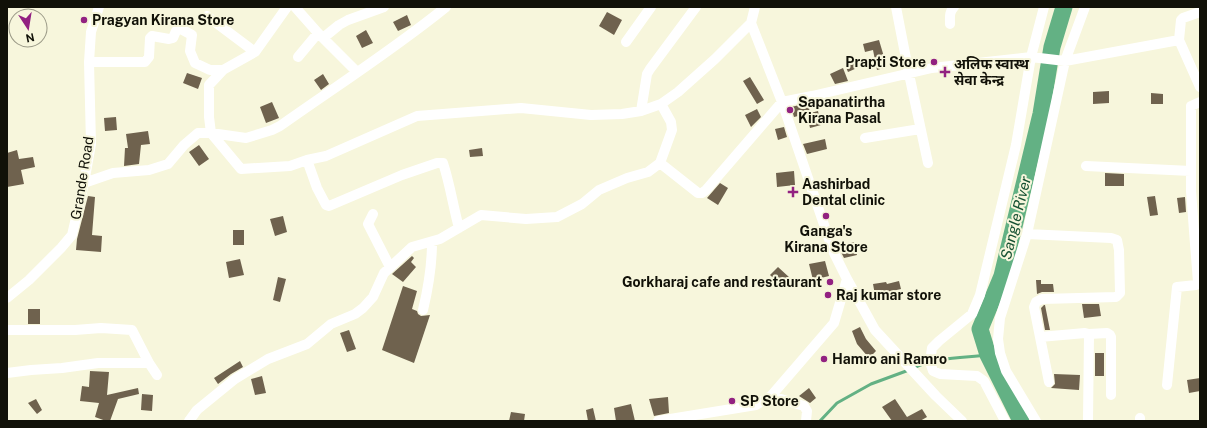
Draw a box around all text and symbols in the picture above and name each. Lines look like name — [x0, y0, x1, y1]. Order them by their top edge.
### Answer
north arrow — [8, 8, 48, 48]
place label: Pragyan Kirana Store — [92, 12, 234, 28]
marker: Pragyan Kirana Store — [79, 15, 89, 25]
text: N — [25, 31, 36, 45]
place label: Prapti Store — [845, 54, 926, 70]
place label: अलिफ स्वास्थ सेवा केन्द्र — [954, 56, 1030, 88]
marker: Prapti Store — [929, 57, 939, 67]
marker: अलिफ स्वास्थ सेवा केन्द्र — [939, 66, 951, 78]
place label: Sapanatirtha Kirana Pasal — [798, 94, 885, 126]
marker: Sapanatirtha Kirana Pasal — [785, 105, 795, 115]
street label: Grande Road — [68, 135, 96, 221]
water label: Sangle River — [997, 174, 1034, 261]
place label: Aashirbad Dental clinic — [802, 176, 886, 208]
marker: Aashirbad Dental clinic — [787, 186, 799, 198]
marker: Ganga's Kirana Store — [821, 211, 831, 221]
place label: Ganga's Kirana Store — [784, 223, 868, 255]
place label: Gorkharaj cafe and restaurant — [622, 274, 822, 290]
marker: Gorkharaj cafe and restaurant — [825, 277, 835, 287]
place label: Raj kumar store — [836, 287, 941, 303]
marker: Raj kumar store — [823, 290, 833, 300]
place label: Hamro ani Ramro — [832, 351, 947, 367]
marker: Hamro ani Ramro — [819, 354, 829, 364]
place label: SP Store — [740, 393, 799, 409]
marker: SP Store — [727, 396, 737, 406]

